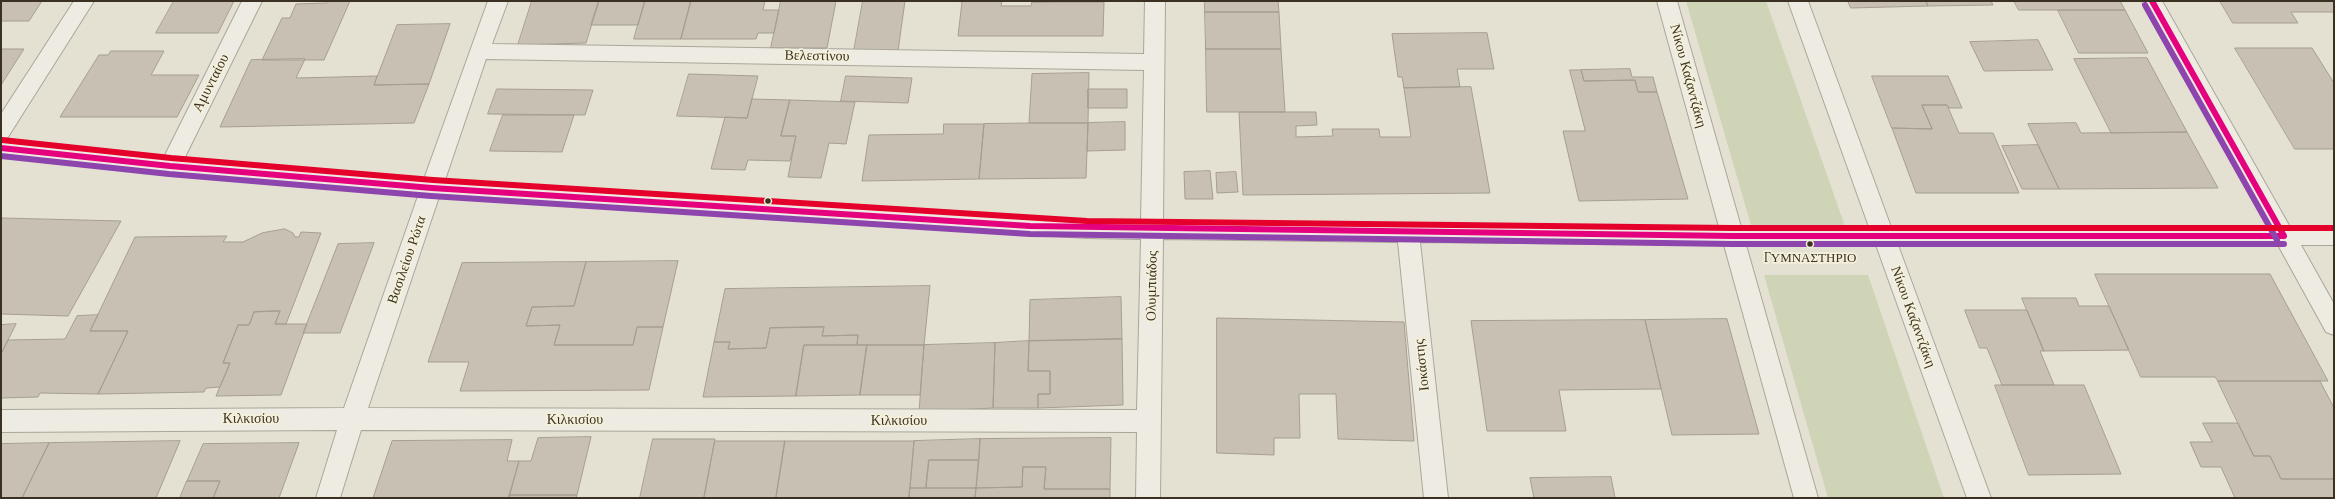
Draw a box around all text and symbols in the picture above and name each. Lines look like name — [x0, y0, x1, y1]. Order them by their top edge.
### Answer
street label: Νίκου Καζαντζάκη — [1666, 22, 1710, 130]
street label: Βελεστίνου — [784, 47, 850, 65]
street label: Αμυνταίου — [189, 51, 233, 115]
unlabelled marker — [763, 196, 773, 206]
street label: Βασιλείου Ρώτα — [384, 214, 430, 306]
marker: ΓΥΜΝΑΣΤΗΡΙΟ — [1805, 239, 1815, 249]
place label: ΓΥΜΝΑΣΤΗΡΙΟ — [1764, 250, 1856, 266]
street label: Ολυμπιάδος — [1143, 251, 1161, 321]
street label: Νίκου Καζαντζάκη — [1887, 264, 1939, 370]
street label: Ιοκάστης — [1411, 338, 1433, 392]
street label: Κιλκισίου — [223, 411, 279, 427]
street label: Κιλκισίου — [547, 412, 603, 428]
street label: Κιλκισίου — [871, 413, 927, 429]

